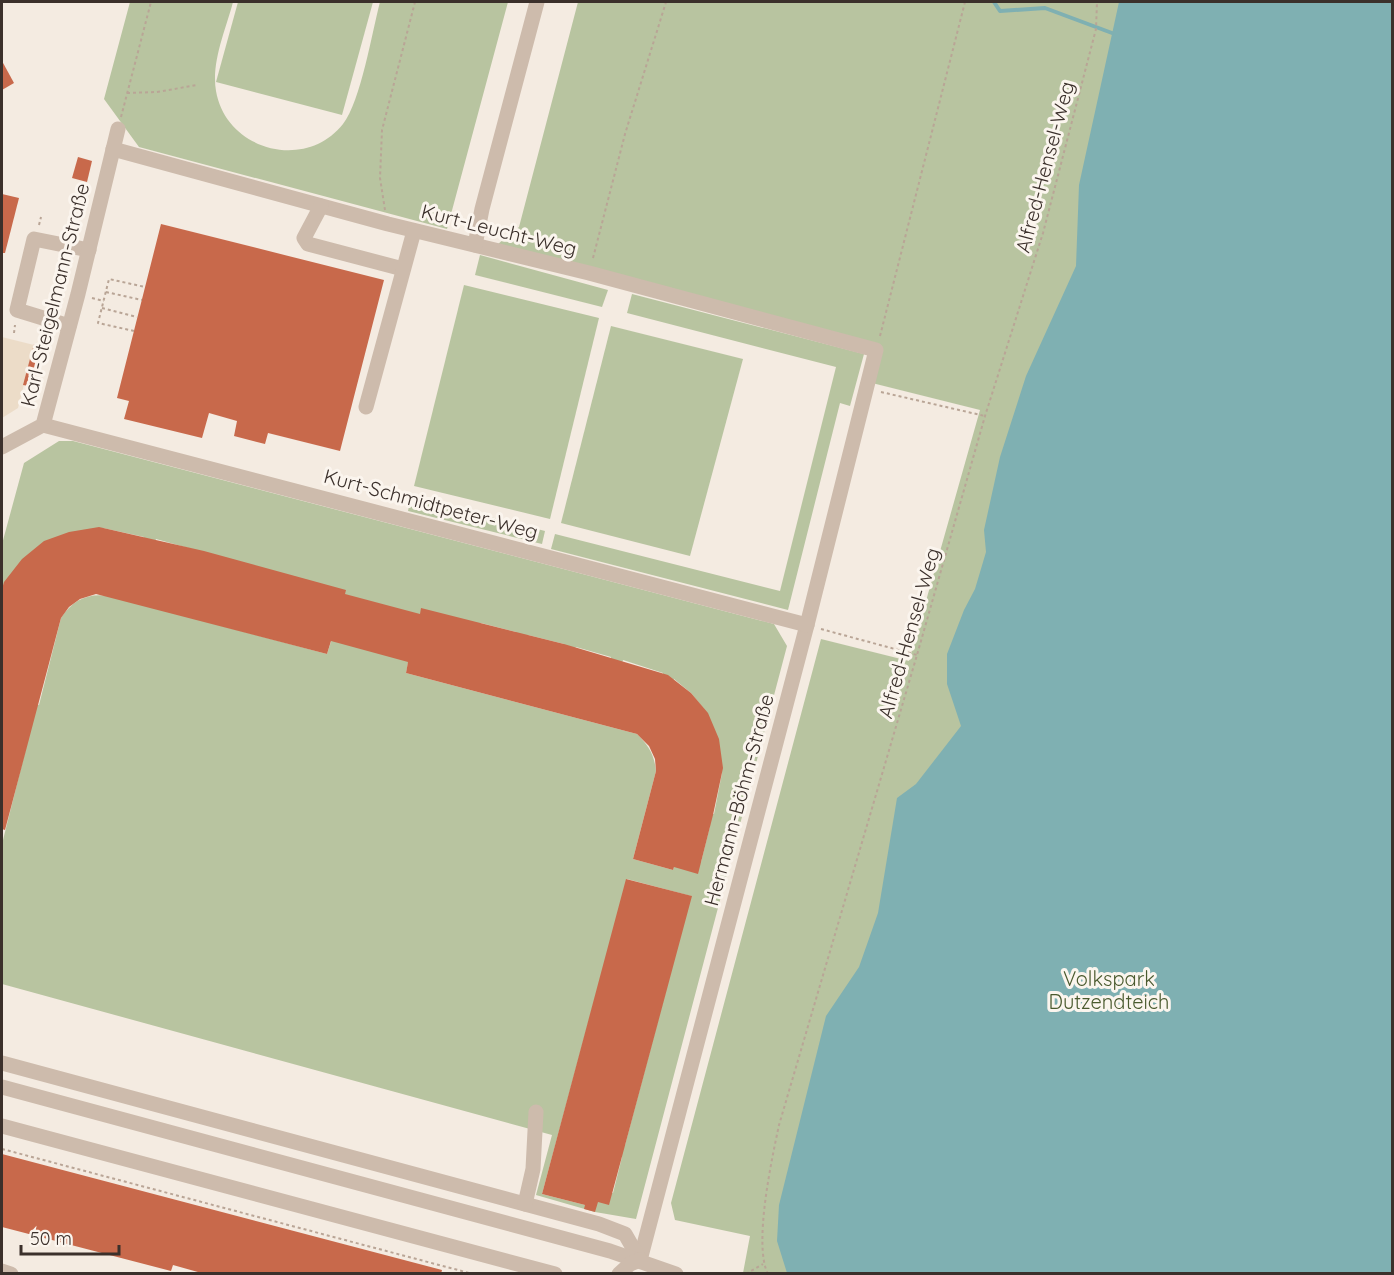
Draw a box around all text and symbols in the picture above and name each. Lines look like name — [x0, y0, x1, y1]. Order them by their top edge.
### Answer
street label: Alfred-Hensel-Weg — [1010, 79, 1079, 255]
street label: Karl-Steigelmann-Straße — [15, 181, 94, 409]
street label: Kurt-Leucht-Weg — [419, 198, 579, 261]
street label: Kurt-Schmidtpeter-Weg — [321, 463, 541, 544]
street label: Alfred-Hensel-Weg — [872, 545, 945, 721]
street label: Hermann-Böhm-Straße — [698, 691, 779, 908]
park label: Volkspark Dutzendteich — [1049, 966, 1169, 1014]
scale bar — [21, 1218, 118, 1256]
text: 50 m — [30, 1227, 72, 1250]

